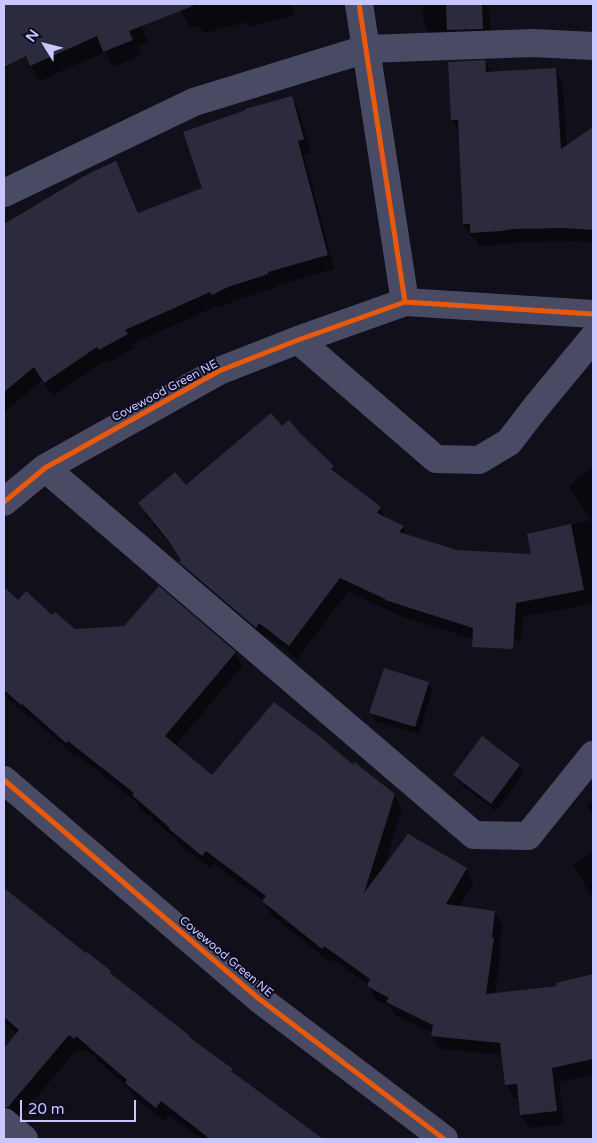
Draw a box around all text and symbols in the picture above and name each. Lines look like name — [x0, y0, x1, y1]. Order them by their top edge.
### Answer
north arrow — [20, 20, 70, 70]
text: N — [22, 26, 43, 45]
street label: Covewood Green NE — [110, 357, 220, 425]
street label: Covewood Green NE — [176, 914, 276, 1000]
scale bar — [22, 1090, 139, 1122]
text: 20 m — [28, 1100, 65, 1118]

